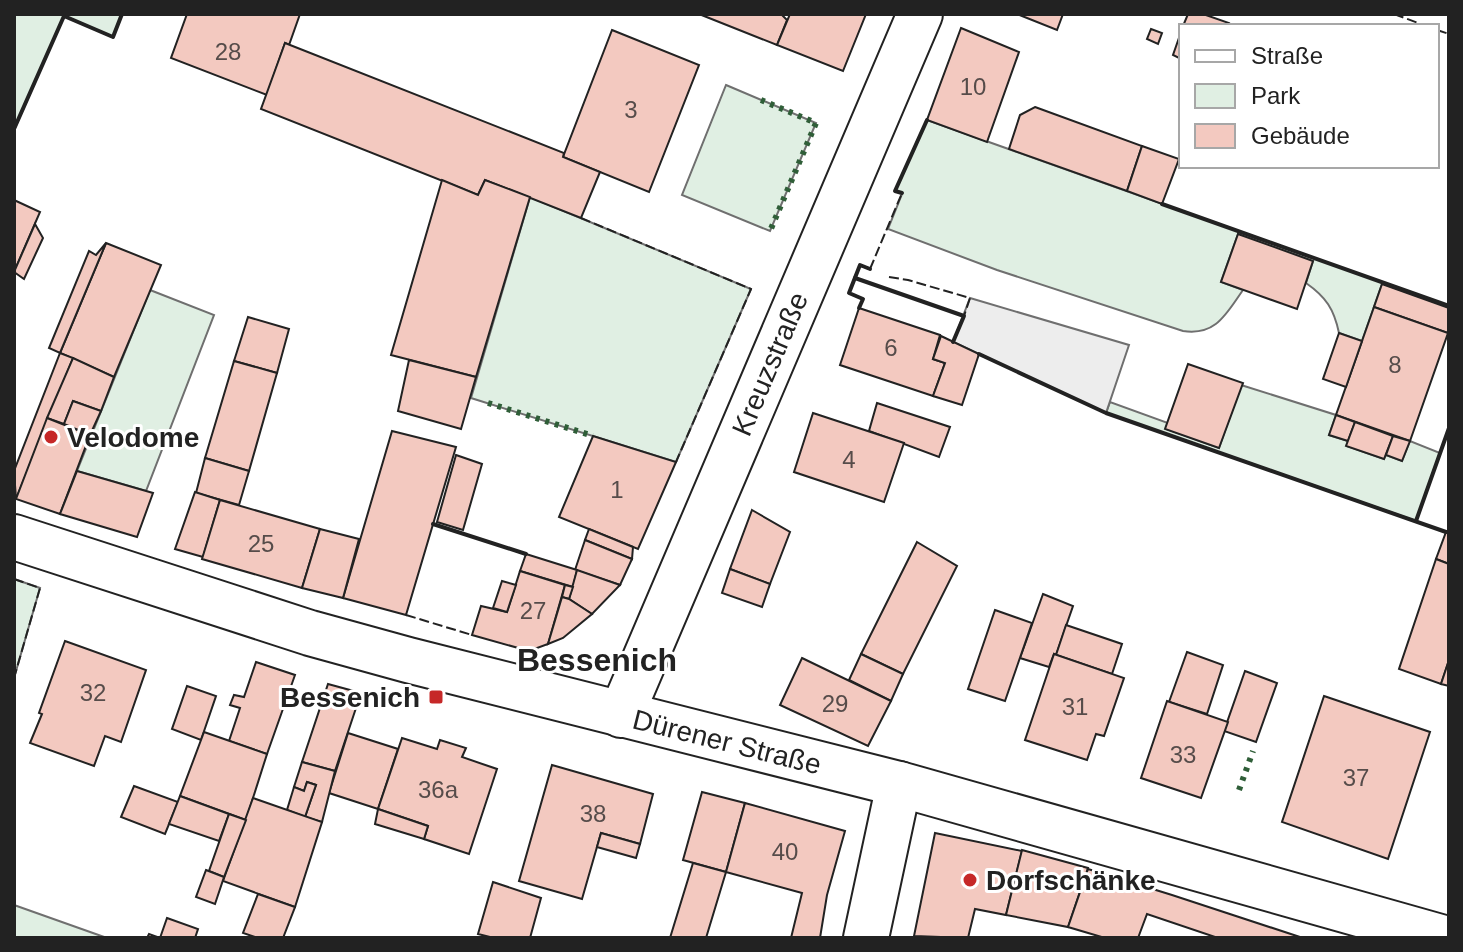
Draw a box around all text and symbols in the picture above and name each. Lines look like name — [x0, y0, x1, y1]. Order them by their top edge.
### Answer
legend — [1179, 24, 1439, 168]
house number: 28 — [215, 38, 241, 65]
text: Straße — [1251, 42, 1323, 69]
house number: 10 — [960, 73, 986, 100]
text: Park — [1251, 82, 1301, 109]
house number: 3 — [624, 96, 638, 123]
text: Gebäude — [1251, 122, 1350, 149]
street label: Kreuzstraße — [726, 288, 814, 440]
house number: 6 — [884, 334, 898, 361]
house number: 8 — [1388, 351, 1402, 378]
place label: Velodome — [67, 422, 199, 453]
marker: Velodome — [42, 428, 60, 446]
house number: 4 — [842, 446, 856, 473]
house number: 1 — [610, 476, 624, 503]
house number: 25 — [248, 530, 274, 557]
house number: 27 — [520, 597, 546, 624]
district label: Bessenich — [517, 642, 677, 678]
house number: 32 — [80, 679, 106, 706]
place label: Bessenich — [280, 682, 420, 713]
marker: Bessenich — [427, 688, 445, 706]
house number: 29 — [822, 690, 848, 717]
house number: 31 — [1062, 693, 1088, 720]
street label: Dürener Straße — [630, 704, 824, 780]
house number: 33 — [1170, 741, 1196, 768]
house number: 37 — [1343, 764, 1369, 791]
house number: 36a — [418, 776, 459, 803]
house number: 38 — [580, 800, 606, 827]
house number: 40 — [772, 838, 798, 865]
place label: Dorfschänke — [986, 865, 1156, 896]
marker: Dorfschänke — [961, 871, 979, 889]

